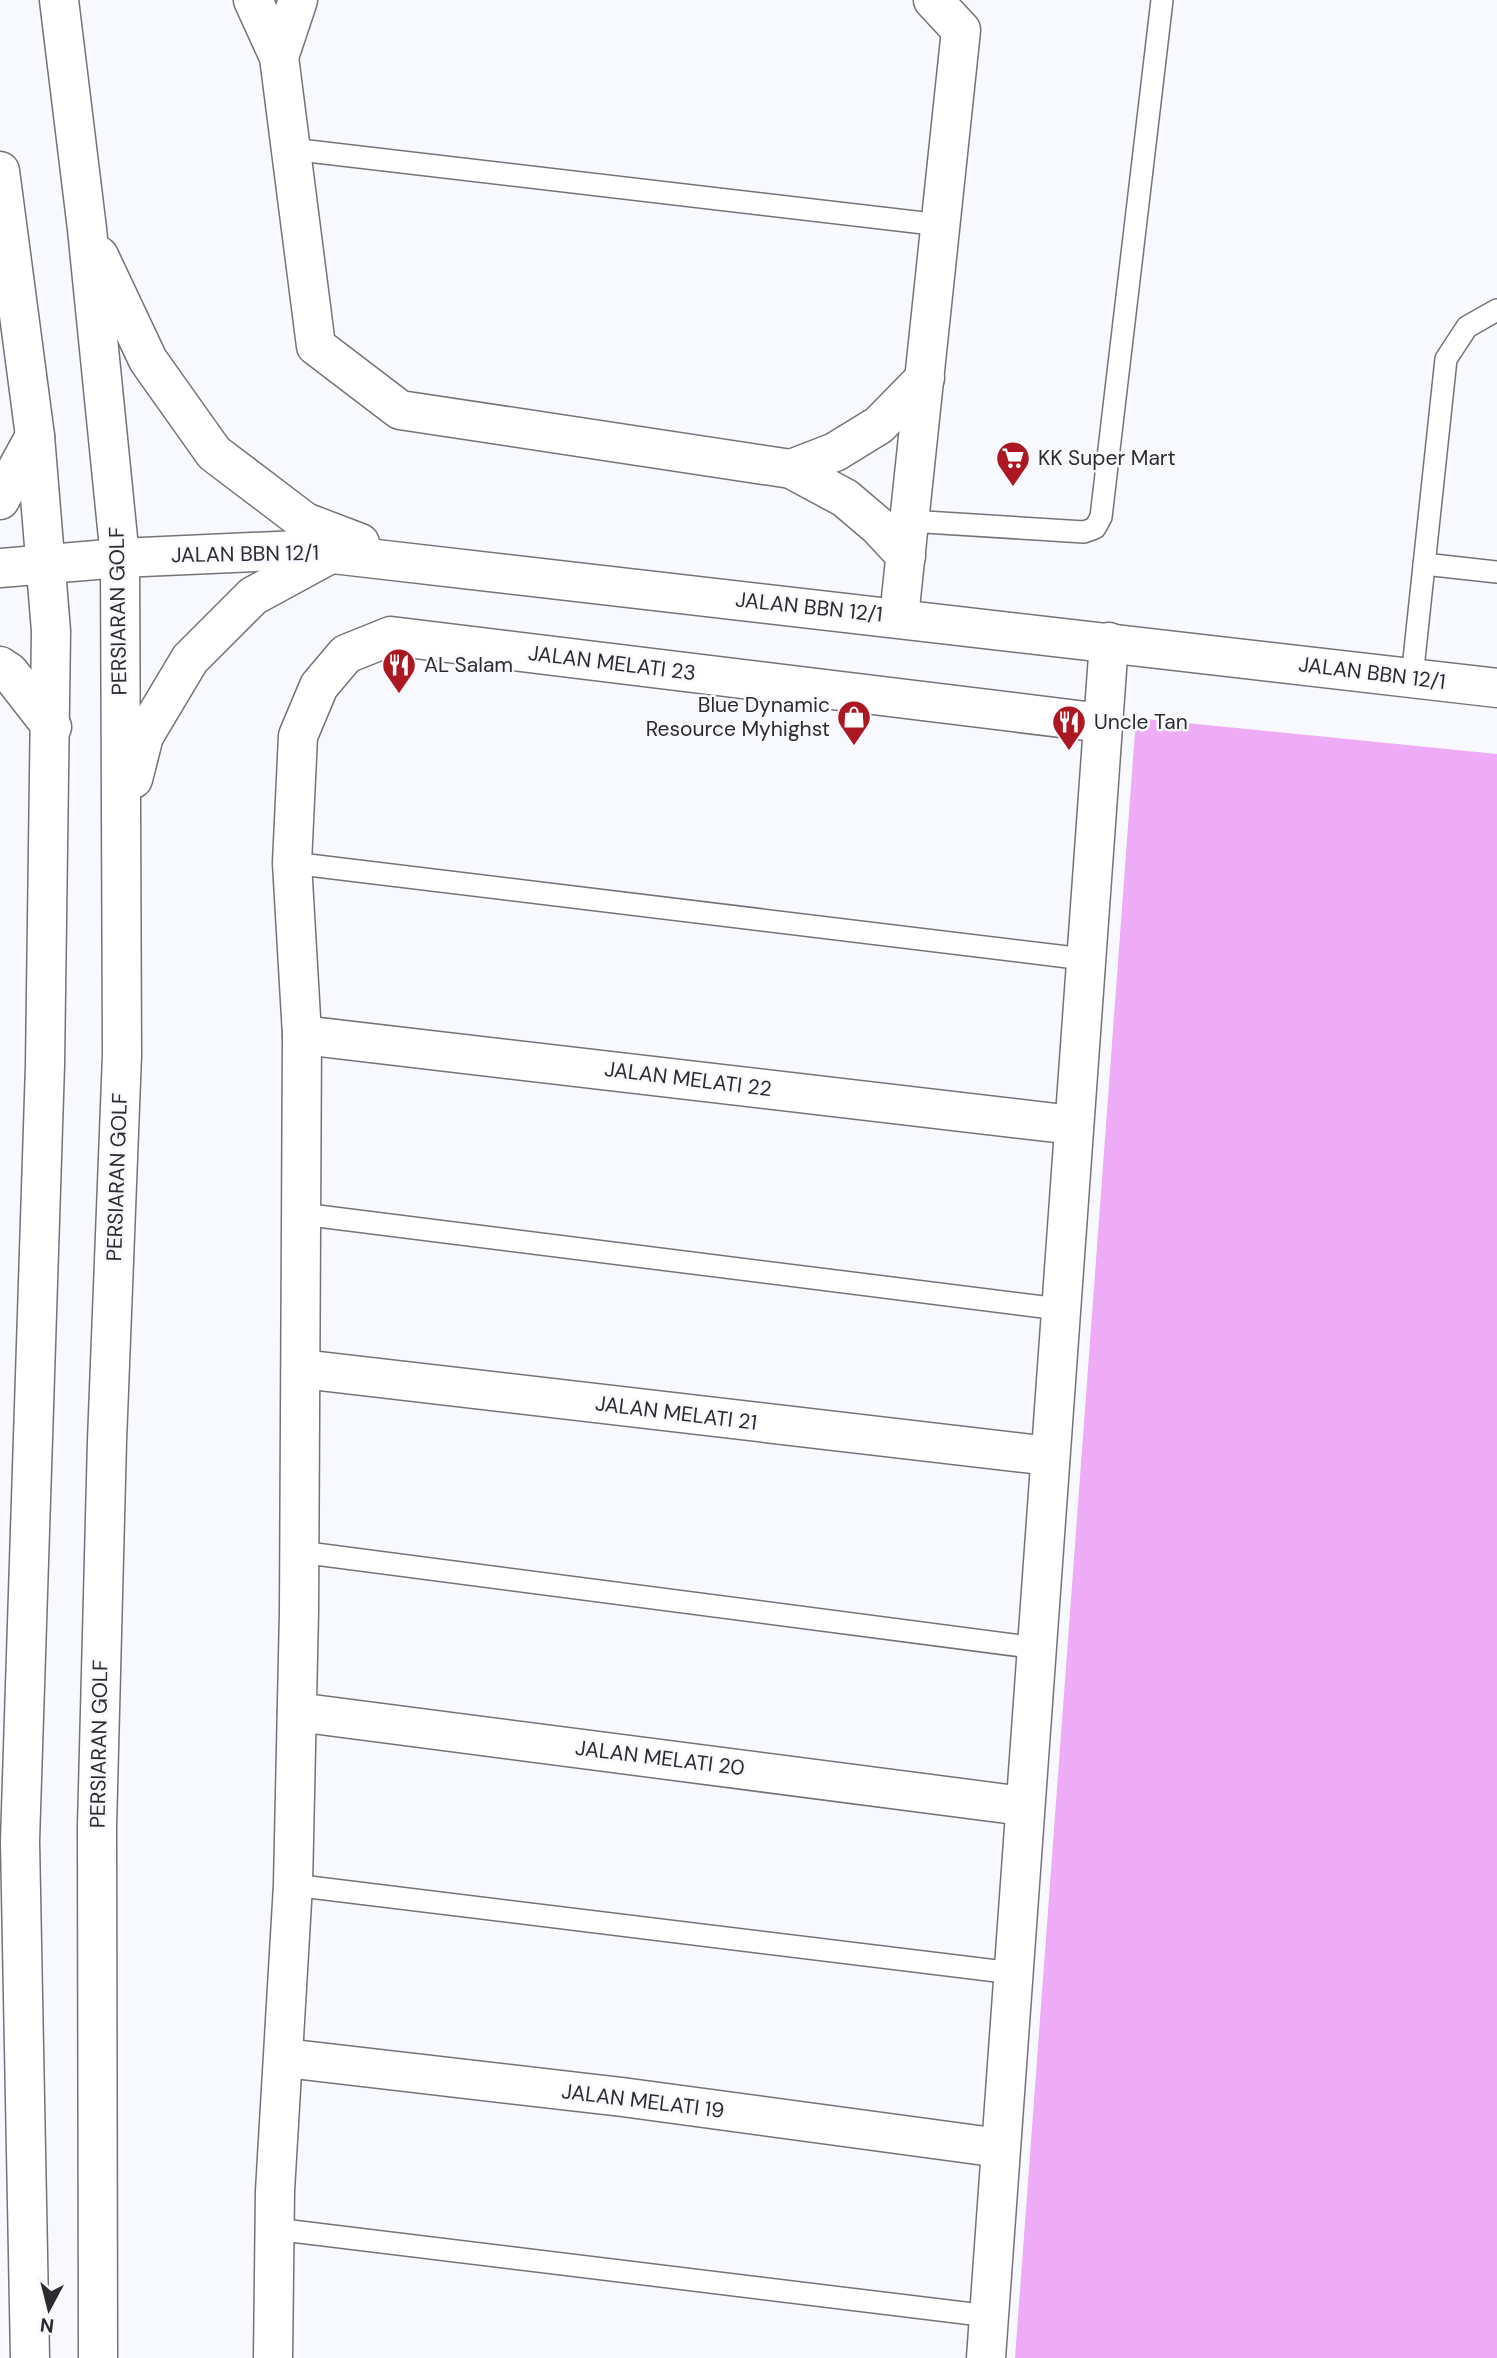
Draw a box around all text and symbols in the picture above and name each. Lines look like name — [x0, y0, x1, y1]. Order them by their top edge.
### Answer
supermarket icon: KK Super Mart — [994, 439, 1032, 488]
place label: KK Super Mart — [1038, 444, 1176, 472]
street label: PERSIARAN GOLF — [103, 526, 133, 696]
street label: JALAN BBN 12/1 — [171, 539, 319, 569]
street label: JALAN BBN 12/1 — [734, 585, 884, 629]
street label: JALAN MELATI 23 — [527, 639, 697, 687]
restaurant icon: AL Salam — [380, 646, 418, 695]
street label: JALAN BBN 12/1 — [1297, 650, 1447, 696]
place label: AL Salam — [424, 651, 513, 679]
place label: Blue Dynamic Resource Myhighst — [646, 691, 830, 743]
shop icon: Blue Dynamic Resource Myhighst — [835, 698, 873, 747]
restaurant icon: Uncle Tan — [1050, 703, 1088, 752]
place label: Uncle Tan — [1094, 708, 1188, 736]
street label: JALAN MELATI 22 — [603, 1055, 773, 1103]
street label: PERSIARAN GOLF — [100, 1092, 134, 1262]
street label: JALAN MELATI 21 — [594, 1389, 758, 1437]
street label: PERSIARAN GOLF — [84, 1659, 114, 1829]
street label: JALAN MELATI 20 — [574, 1734, 746, 1782]
street label: JALAN MELATI 19 — [560, 2077, 726, 2125]
north arrow — [14, 2274, 84, 2344]
text: N — [39, 2312, 55, 2339]

